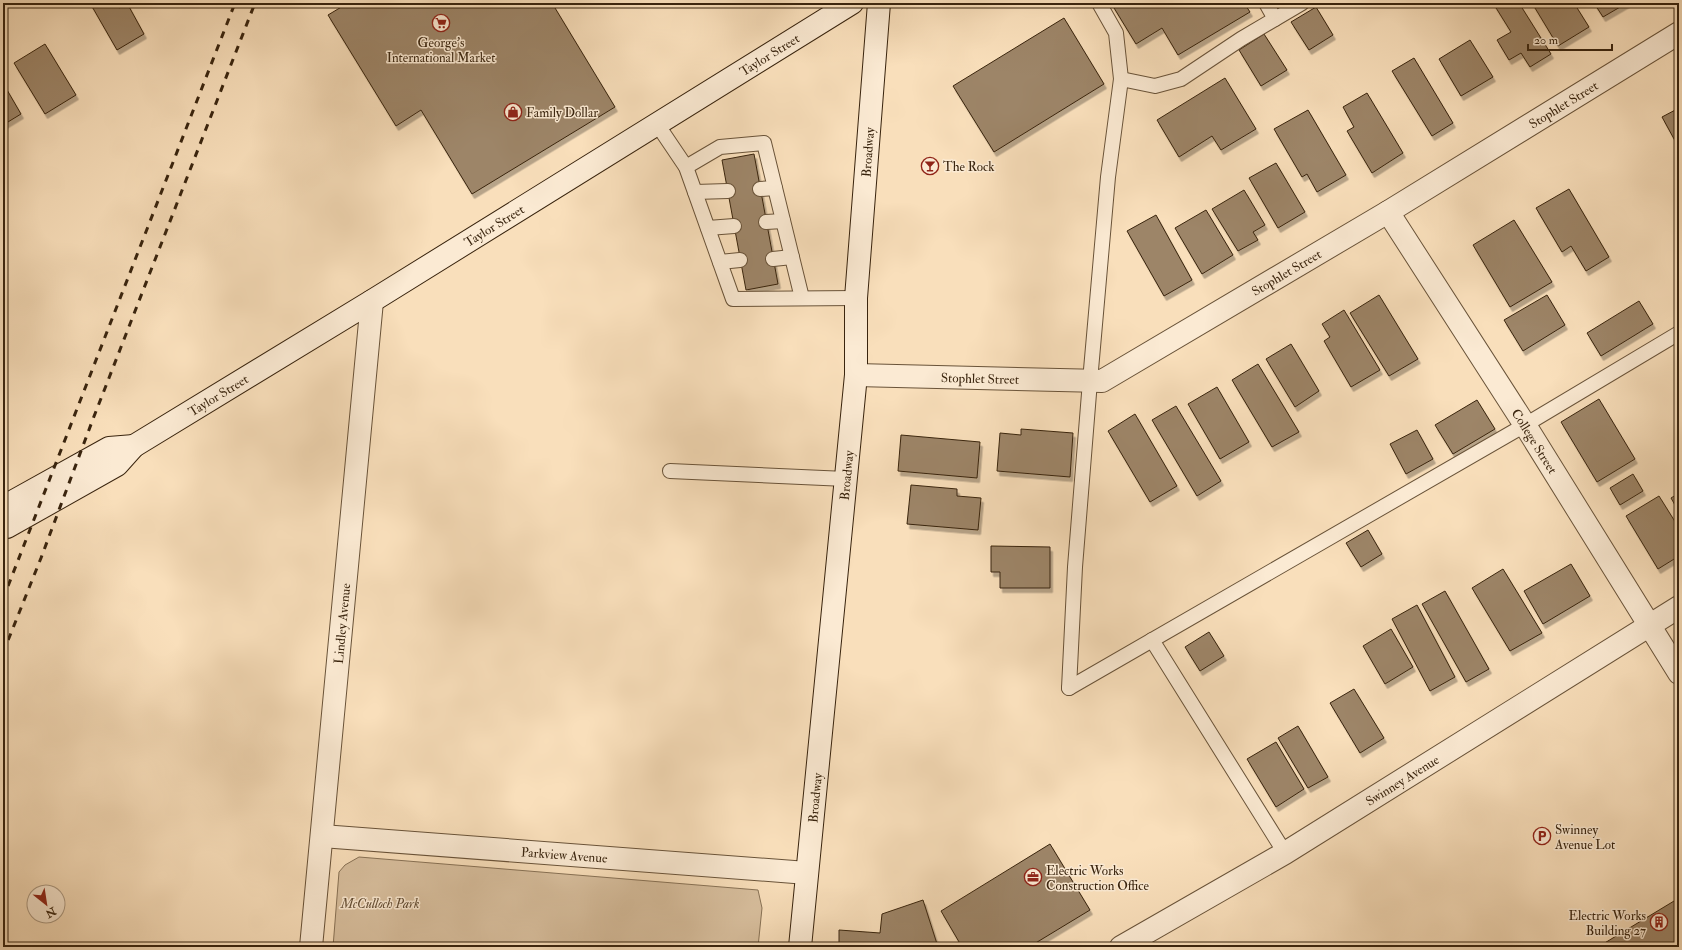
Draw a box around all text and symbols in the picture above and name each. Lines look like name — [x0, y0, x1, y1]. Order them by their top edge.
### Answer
supermarket icon: George's International Market — [431, 13, 451, 33]
scale bar — [1528, 26, 1612, 52]
street label: Taylor Street — [737, 31, 803, 80]
text: 20 m — [1534, 33, 1559, 48]
place label: George's International Market — [387, 35, 495, 66]
street label: Stophlet Street — [1526, 78, 1601, 132]
shop icon: Family Dollar — [503, 102, 523, 122]
place label: Family Dollar — [526, 105, 598, 122]
street label: Broadway — [858, 126, 879, 178]
bar icon: The Rock — [920, 156, 940, 176]
place label: The Rock — [943, 159, 995, 175]
street label: Taylor Street — [462, 202, 527, 251]
street label: Stophlet Street — [1249, 246, 1324, 300]
street label: Stophlet Street — [941, 370, 1019, 388]
street label: Taylor Street — [185, 371, 251, 420]
street label: College Street — [1508, 406, 1560, 477]
street label: Broadway — [837, 449, 859, 501]
street label: Lindley Avenue — [331, 582, 354, 665]
street label: Swinney Avenue — [1363, 752, 1443, 810]
street label: Broadway — [805, 772, 827, 824]
place label: Swinney Avenue Lot — [1554, 822, 1615, 853]
parking icon: Swinney Avenue Lot — [1532, 826, 1552, 846]
street label: Parkview Avenue — [520, 844, 609, 867]
place label: Electric Works Construction Office — [1046, 863, 1150, 894]
office icon: Electric Works Construction Office — [1023, 867, 1043, 887]
north arrow — [26, 884, 66, 924]
park label: McCulloch Park — [340, 896, 419, 912]
text: N — [42, 904, 59, 921]
place label: Electric Works Building 27 — [1569, 908, 1647, 939]
building icon: Electric Works Building 27 — [1649, 912, 1669, 932]

